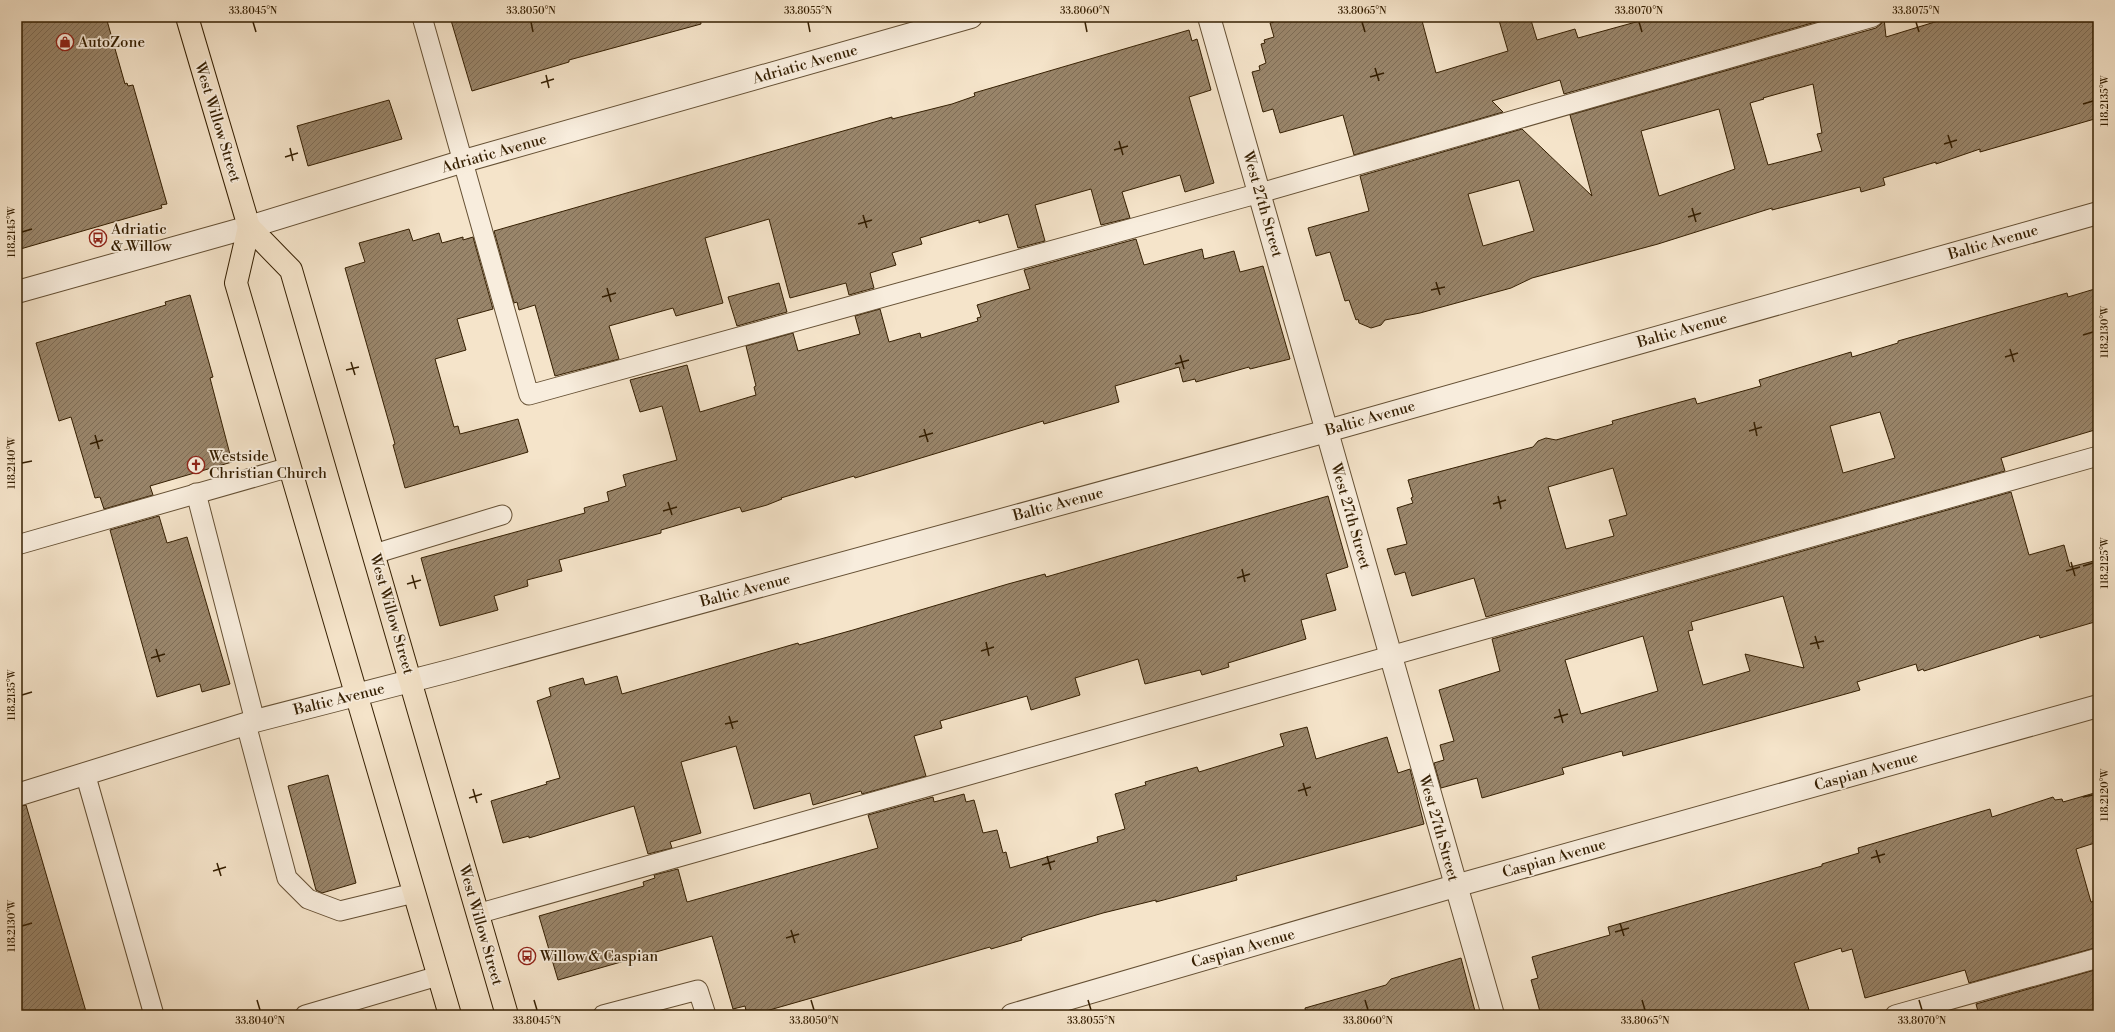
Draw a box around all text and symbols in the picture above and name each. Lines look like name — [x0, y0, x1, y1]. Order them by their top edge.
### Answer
text: 33.8045°N — [229, 5, 278, 17]
text: 33.8050°N — [506, 5, 556, 17]
text: 33.8055°N — [784, 5, 833, 17]
text: 33.8060°N — [1060, 5, 1110, 17]
text: 33.8065°N — [1338, 5, 1387, 17]
text: 33.8070°N — [1615, 5, 1664, 17]
text: 33.8075°N — [1892, 5, 1940, 17]
shop icon: AutoZone — [55, 32, 75, 52]
place label: AutoZone — [77, 33, 145, 52]
street label: Adriatic Avenue — [750, 40, 860, 89]
street label: West Willow Street — [190, 59, 245, 185]
text: 118.2135°W — [2099, 75, 2111, 127]
street label: Adriatic Avenue — [439, 129, 549, 178]
street label: West 27th Street — [1238, 148, 1287, 260]
text: 118.2145°W — [6, 206, 18, 258]
place label: Adriatic & Willow — [110, 220, 172, 256]
street label: Baltic Avenue — [1945, 221, 2040, 265]
bus stop icon: Adriatic & Willow — [88, 228, 108, 248]
text: 118.2130°W — [2099, 305, 2111, 358]
street label: Baltic Avenue — [1634, 309, 1729, 353]
street label: Baltic Avenue — [1322, 397, 1417, 441]
text: 118.2140°W — [6, 436, 18, 489]
place label: Westside Christian Church — [208, 447, 327, 483]
church icon: Westside Christian Church — [186, 455, 206, 475]
street label: West 27th Street — [1326, 460, 1375, 572]
street label: Baltic Avenue — [1010, 483, 1105, 526]
text: 118.2125°W — [2099, 536, 2111, 589]
street label: West Willow Street — [365, 551, 418, 677]
street label: Baltic Avenue — [697, 569, 792, 612]
text: 118.2135°W — [6, 669, 18, 721]
street label: Baltic Avenue — [291, 679, 387, 720]
street label: Caspian Avenue — [1812, 748, 1920, 795]
text: 118.2120°W — [2099, 768, 2111, 821]
street label: West 27th Street — [1414, 772, 1463, 884]
street label: Caspian Avenue — [1500, 835, 1608, 882]
street label: West Willow Street — [454, 862, 507, 988]
text: 118.2130°W — [6, 899, 18, 952]
street label: Caspian Avenue — [1189, 925, 1297, 972]
bus stop icon: Willow & Caspian — [517, 946, 537, 966]
place label: Willow & Caspian — [539, 947, 658, 966]
text: 33.8040°N — [235, 1015, 285, 1027]
text: 33.8045°N — [513, 1015, 562, 1027]
text: 33.8050°N — [789, 1015, 839, 1027]
text: 33.8055°N — [1067, 1015, 1116, 1027]
text: 33.8060°N — [1343, 1015, 1393, 1027]
text: 33.8065°N — [1621, 1015, 1670, 1027]
text: 33.8070°N — [1898, 1015, 1947, 1027]

